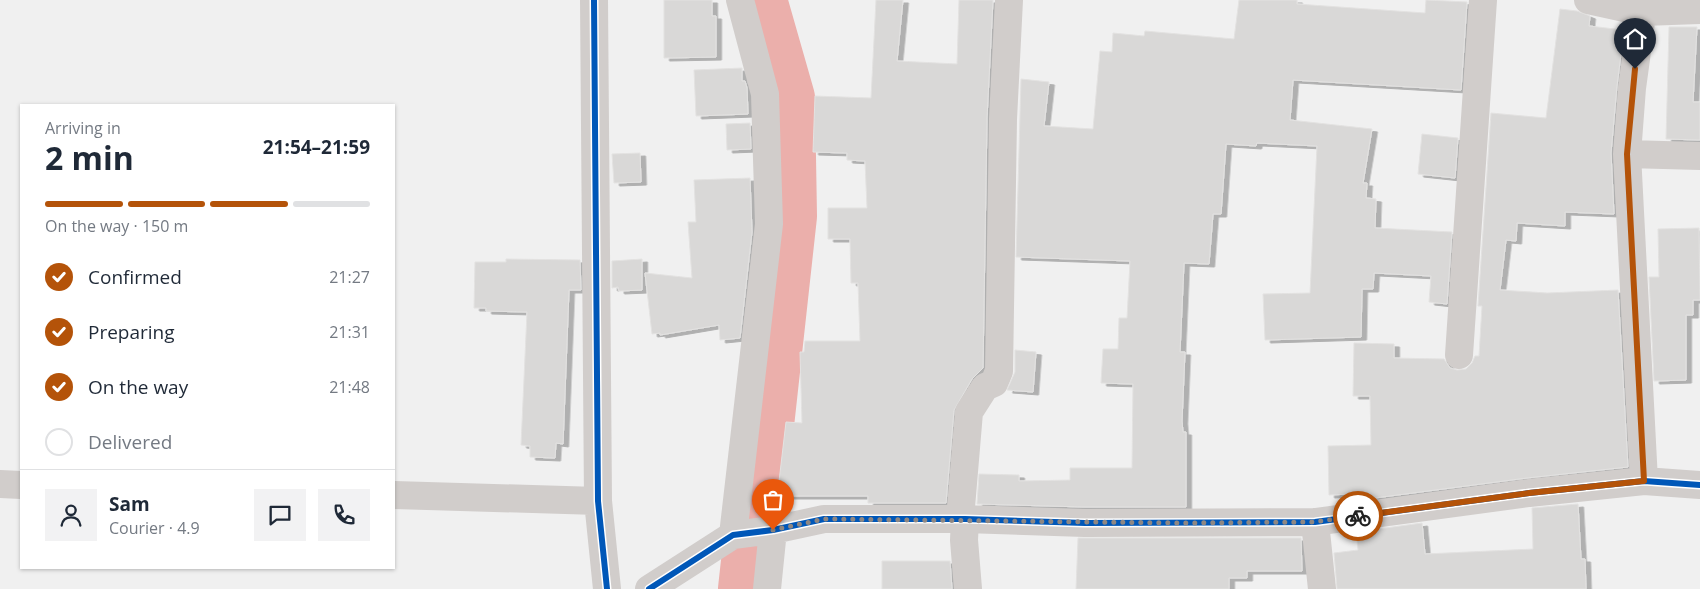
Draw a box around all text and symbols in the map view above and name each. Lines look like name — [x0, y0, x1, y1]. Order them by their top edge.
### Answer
pin — [1614, 18, 1656, 69]
icon: home — [1621, 25, 1649, 53]
text: Arriving in — [45, 117, 121, 139]
text: 21:54–21:59 — [263, 134, 370, 160]
text: 2 min — [45, 136, 134, 179]
text: On the way · 150 m — [45, 215, 188, 237]
icon: check — [45, 263, 73, 291]
text: Confirmed — [88, 264, 182, 290]
text: 21:27 — [329, 266, 370, 288]
icon: check — [45, 318, 73, 346]
text: Preparing — [88, 319, 175, 345]
text: 21:31 — [329, 321, 370, 343]
icon: check — [45, 373, 73, 401]
text: On the way — [88, 374, 188, 400]
text: 21:48 — [329, 376, 370, 398]
text: Delivered — [88, 429, 172, 455]
pin — [752, 479, 794, 530]
icon: bag — [759, 486, 787, 514]
button: person — [45, 489, 97, 541]
button: chat — [254, 489, 306, 541]
button: phone — [318, 489, 370, 541]
text: Sam — [109, 491, 150, 517]
courier — [1333, 491, 1383, 541]
icon: bike — [1344, 502, 1372, 530]
text: Courier · 4.9 — [109, 517, 200, 539]

